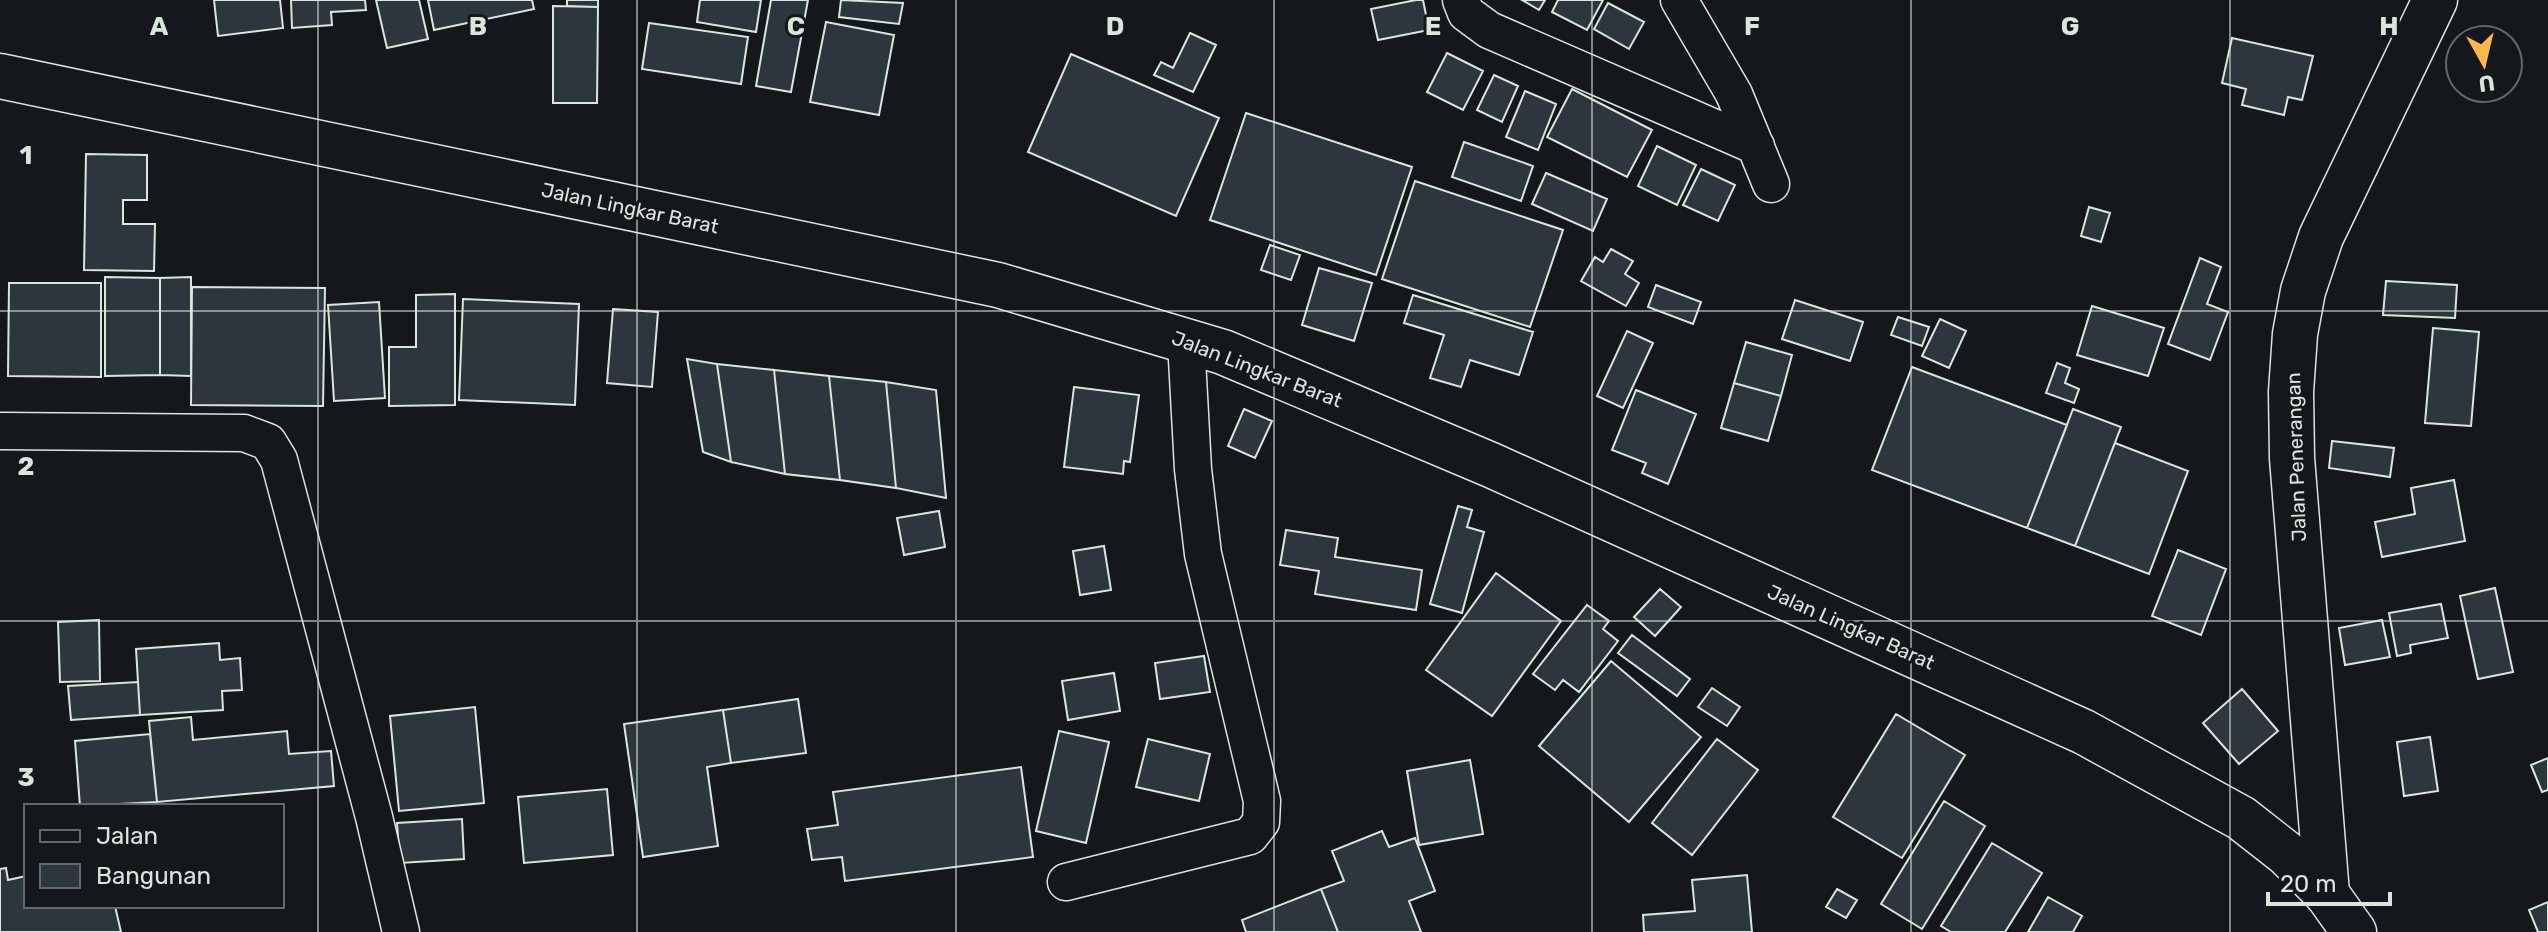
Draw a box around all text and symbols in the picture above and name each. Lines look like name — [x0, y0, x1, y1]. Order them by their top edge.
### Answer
text: A — [150, 11, 169, 42]
text: B — [469, 11, 487, 42]
text: C — [787, 11, 805, 42]
text: D — [1106, 11, 1124, 42]
text: E — [1425, 11, 1441, 42]
text: F — [1744, 11, 1760, 42]
text: G — [2061, 11, 2079, 42]
text: H — [2379, 11, 2399, 42]
north arrow — [2444, 24, 2524, 104]
text: U — [2477, 69, 2496, 98]
text: 1 — [20, 140, 32, 171]
street label: Jalan Lingkar Barat — [539, 177, 721, 239]
street label: Jalan Lingkar Barat — [1168, 325, 1346, 413]
street label: Jalan Penerangan — [2281, 372, 2311, 542]
text: 2 — [18, 451, 34, 482]
street label: Jalan Lingkar Barat — [1764, 579, 1938, 675]
text: 3 — [17, 762, 35, 793]
legend — [24, 804, 284, 908]
text: Jalan — [96, 822, 158, 850]
scale bar — [2268, 856, 2390, 906]
text: Bangunan — [96, 862, 211, 890]
text: 20 m — [2280, 870, 2337, 898]

